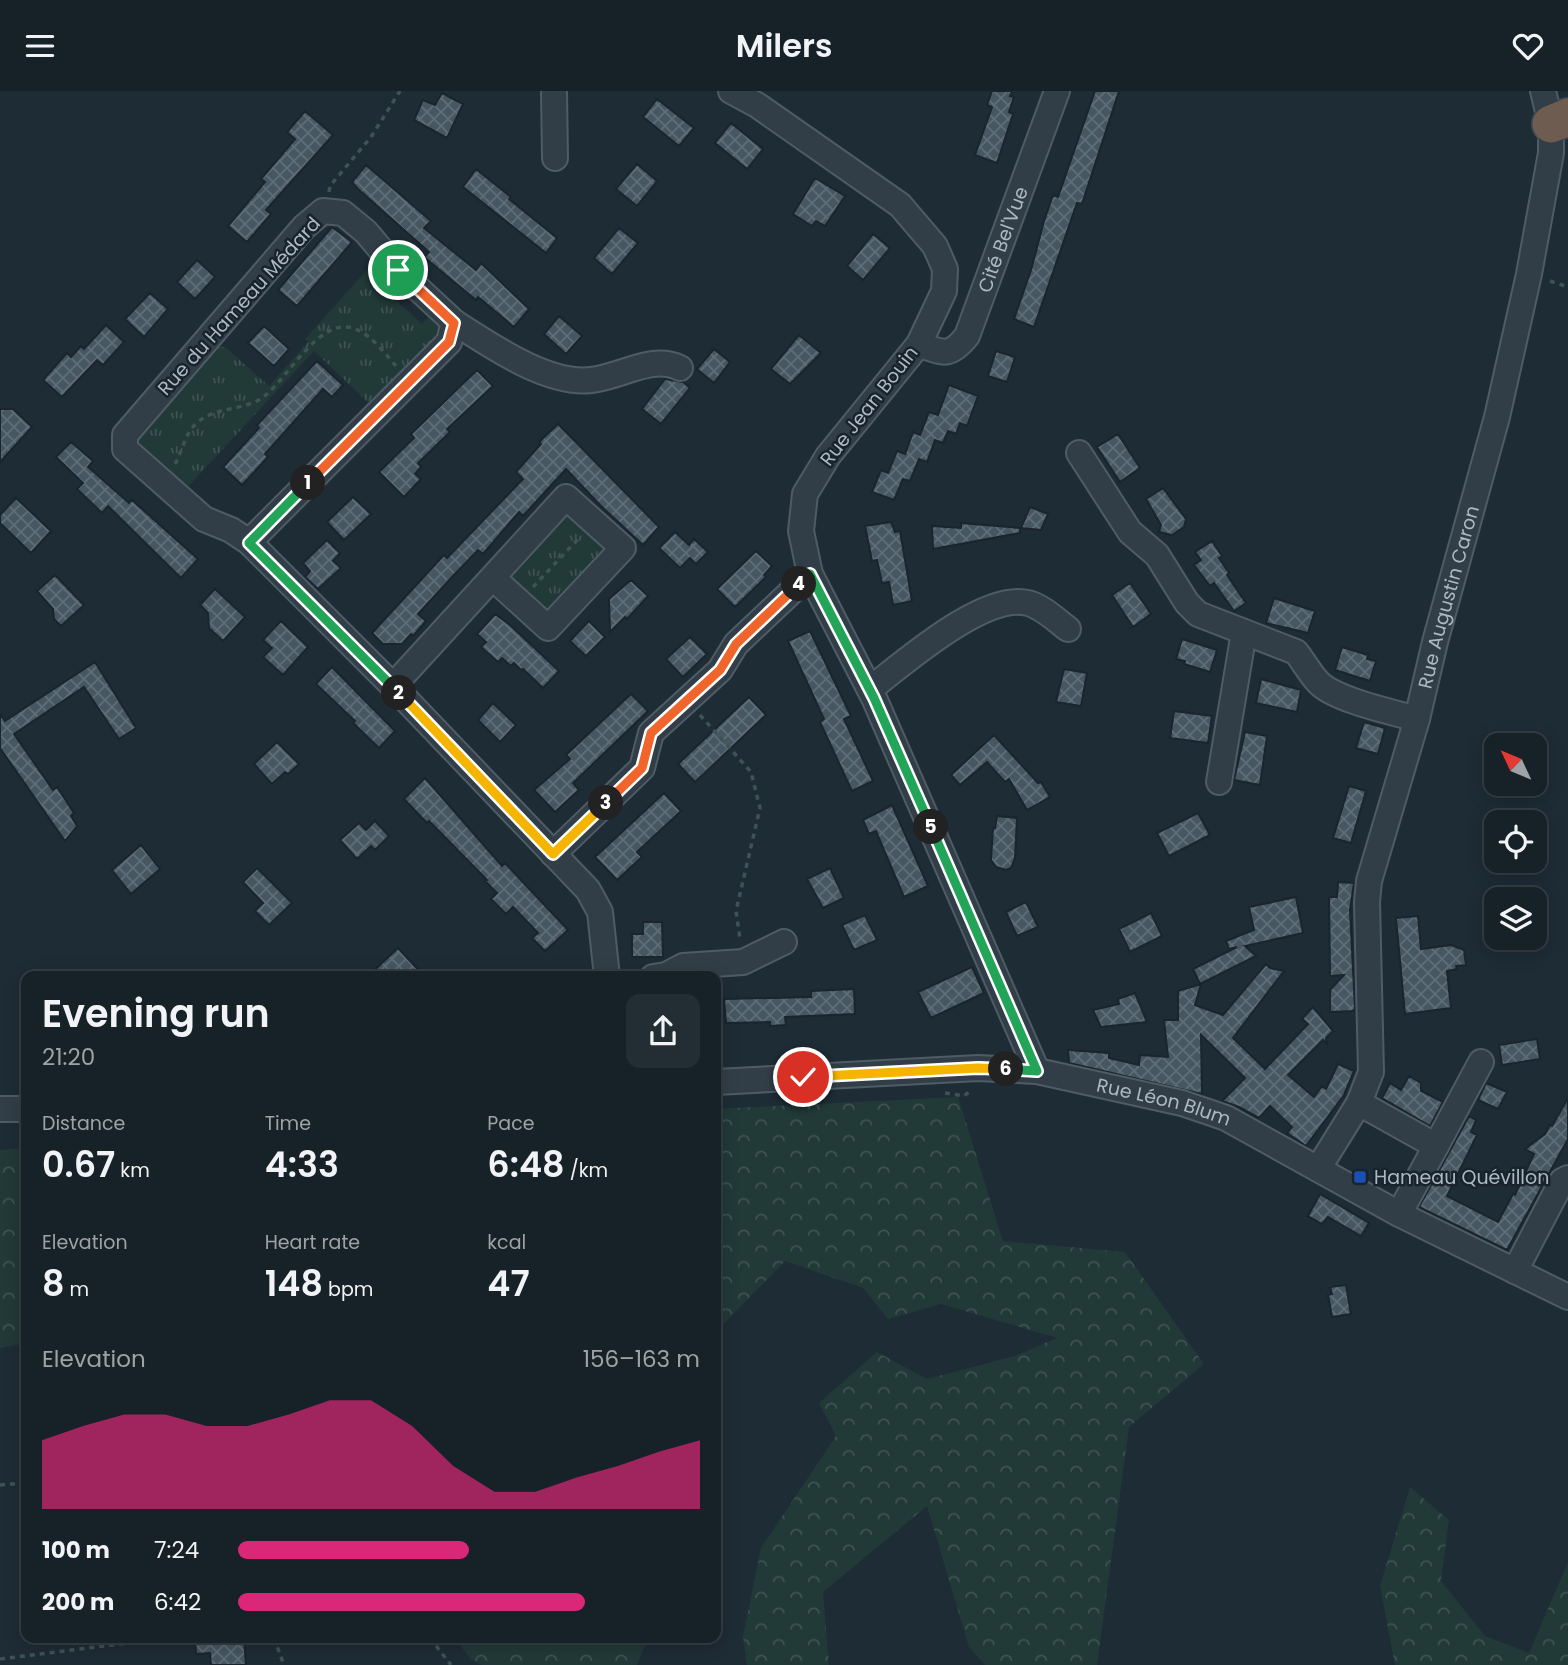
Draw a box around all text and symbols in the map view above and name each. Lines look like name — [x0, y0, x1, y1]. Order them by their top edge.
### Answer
text: Milers — [736, 23, 832, 68]
icon: menu — [21, 27, 59, 65]
icon: heart — [1509, 27, 1547, 65]
street label: Cité Bel'Vue — [971, 183, 1034, 296]
street label: Rue du Hameau Médard — [151, 211, 327, 401]
pin — [368, 240, 428, 300]
icon: arrive — [379, 251, 417, 289]
street label: Rue Jean Bouin — [814, 340, 924, 472]
pin: 1 — [290, 465, 326, 501]
text: 1 — [304, 469, 311, 496]
street label: Rue Augustin Caron — [1411, 502, 1485, 691]
pin: 4 — [782, 567, 816, 601]
text: 4 — [792, 570, 805, 597]
pin: 2 — [382, 675, 416, 711]
text: 2 — [393, 679, 404, 706]
north arrow — [1484, 733, 1547, 796]
map controls — [1484, 733, 1547, 950]
pin: 3 — [588, 785, 624, 821]
text: 3 — [600, 789, 611, 816]
pin: 5 — [914, 809, 948, 845]
button: locate — [1484, 810, 1547, 873]
text: 5 — [924, 813, 937, 840]
button: layers — [1484, 887, 1547, 950]
text: Evening run — [42, 987, 270, 1040]
button: share — [626, 994, 700, 1068]
text: 21:20 — [42, 1041, 95, 1073]
pin — [773, 1047, 833, 1107]
pin: 6 — [988, 1051, 1024, 1087]
text: 6 — [999, 1055, 1012, 1082]
icon: check — [784, 1058, 822, 1096]
street label: Rue Léon Blum — [1094, 1071, 1235, 1132]
text: Distance — [42, 1110, 125, 1137]
text: Time — [265, 1110, 311, 1137]
text: Pace — [487, 1110, 535, 1137]
text: 0.67 — [42, 1140, 115, 1189]
text: 4:33 — [265, 1140, 339, 1189]
text: 6:48 — [487, 1140, 565, 1189]
text: km — [115, 1157, 150, 1184]
text: /km — [565, 1157, 608, 1184]
place label: Hameau Quévillon — [1374, 1164, 1549, 1191]
marker: Hameau Quévillon — [1352, 1169, 1368, 1185]
text: Elevation — [42, 1229, 128, 1256]
text: Heart rate — [265, 1229, 360, 1256]
text: kcal — [487, 1229, 526, 1256]
text: 8 — [42, 1259, 65, 1308]
text: 148 — [265, 1259, 323, 1308]
text: 47 — [487, 1259, 530, 1308]
text: m — [65, 1276, 89, 1303]
text: bpm — [323, 1276, 373, 1303]
text: Elevation — [42, 1343, 146, 1375]
text: 156–163 m — [583, 1343, 700, 1375]
text: 100 m — [42, 1534, 110, 1566]
text: 7:24 — [154, 1534, 199, 1566]
text: 200 m — [42, 1586, 114, 1618]
text: 6:42 — [154, 1586, 201, 1618]

